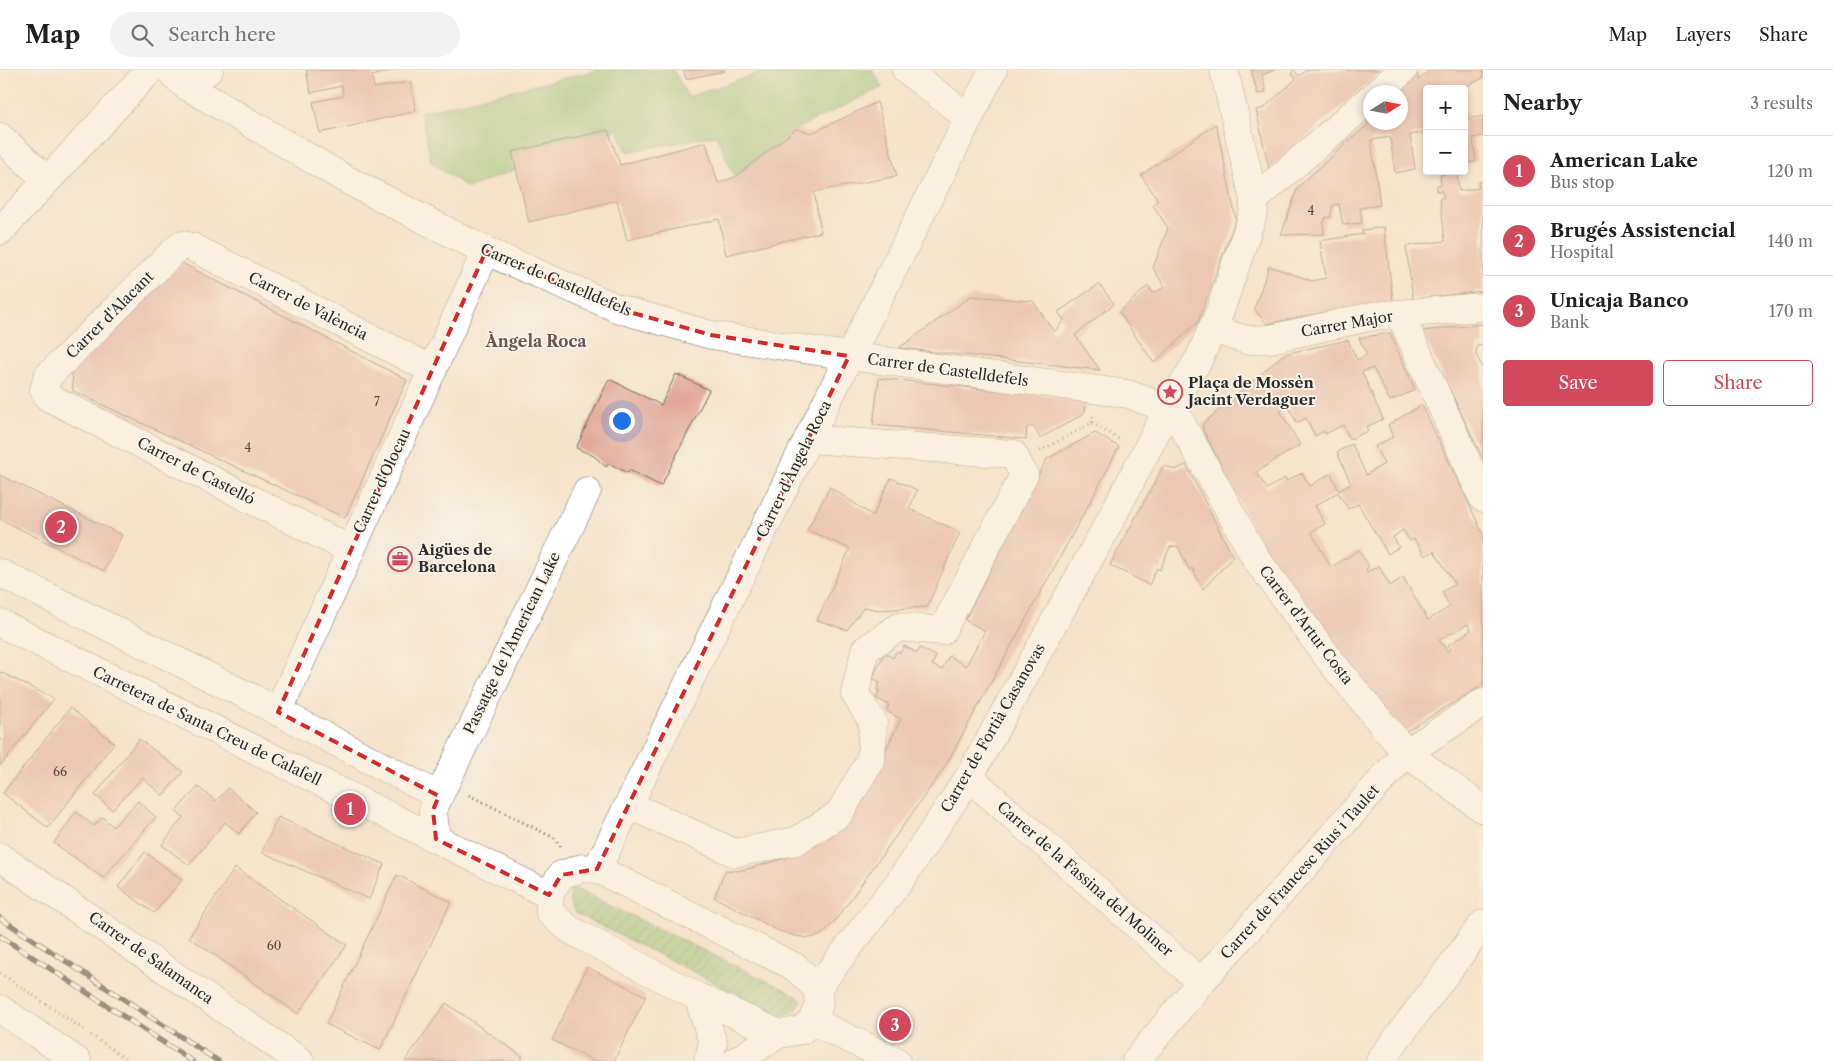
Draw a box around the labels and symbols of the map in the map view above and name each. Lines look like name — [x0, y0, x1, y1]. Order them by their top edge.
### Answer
north arrow — [1363, 85, 1408, 130]
house number: 4 — [1308, 203, 1315, 218]
street label: Carrer de Castelldefels — [478, 239, 635, 320]
street label: Carrer d'Alacant — [62, 267, 158, 362]
street label: Carrer de València — [245, 267, 371, 344]
street label: Carrer Major — [1299, 306, 1395, 341]
district label: Àngela Roca — [484, 331, 587, 351]
street label: Carrer de Castelldefels — [866, 349, 1030, 390]
place label: Plaça de Mossèn Jacint Verdaguer — [1185, 373, 1316, 409]
place icon: Plaça de Mossèn Jacint Verdaguer — [1157, 379, 1183, 405]
house number: 7 — [374, 394, 380, 409]
street label: Carrer d'Àngela Roca — [752, 397, 835, 541]
your location — [609, 408, 635, 434]
street label: Carrer d'Olocau — [349, 425, 414, 536]
street label: Carrer de Castelló — [134, 433, 258, 508]
house number: 4 — [245, 440, 252, 455]
pin: 2 — [45, 508, 77, 546]
place label: Aigües de Barcelona — [417, 540, 496, 576]
office icon: Aigües de Barcelona — [387, 546, 413, 572]
street label: Passatge de l'American Lake — [459, 549, 564, 737]
street label: Carrer d'Artur Costa — [1255, 561, 1357, 688]
street label: Carrer de Fortià Casanovas — [936, 640, 1049, 816]
street label: Carretera de Santa Creu de Calafell — [90, 662, 325, 790]
house number: 66 — [53, 764, 67, 779]
street label: Carrer de Francesc Rius i Taulet — [1216, 780, 1384, 963]
pin: 1 — [334, 790, 366, 828]
street label: Carrer de la Fassina del Moliner — [993, 797, 1178, 961]
street label: Carrer de Salamanca — [85, 907, 217, 1008]
house number: 60 — [267, 938, 281, 953]
pin: 3 — [879, 1006, 911, 1044]

